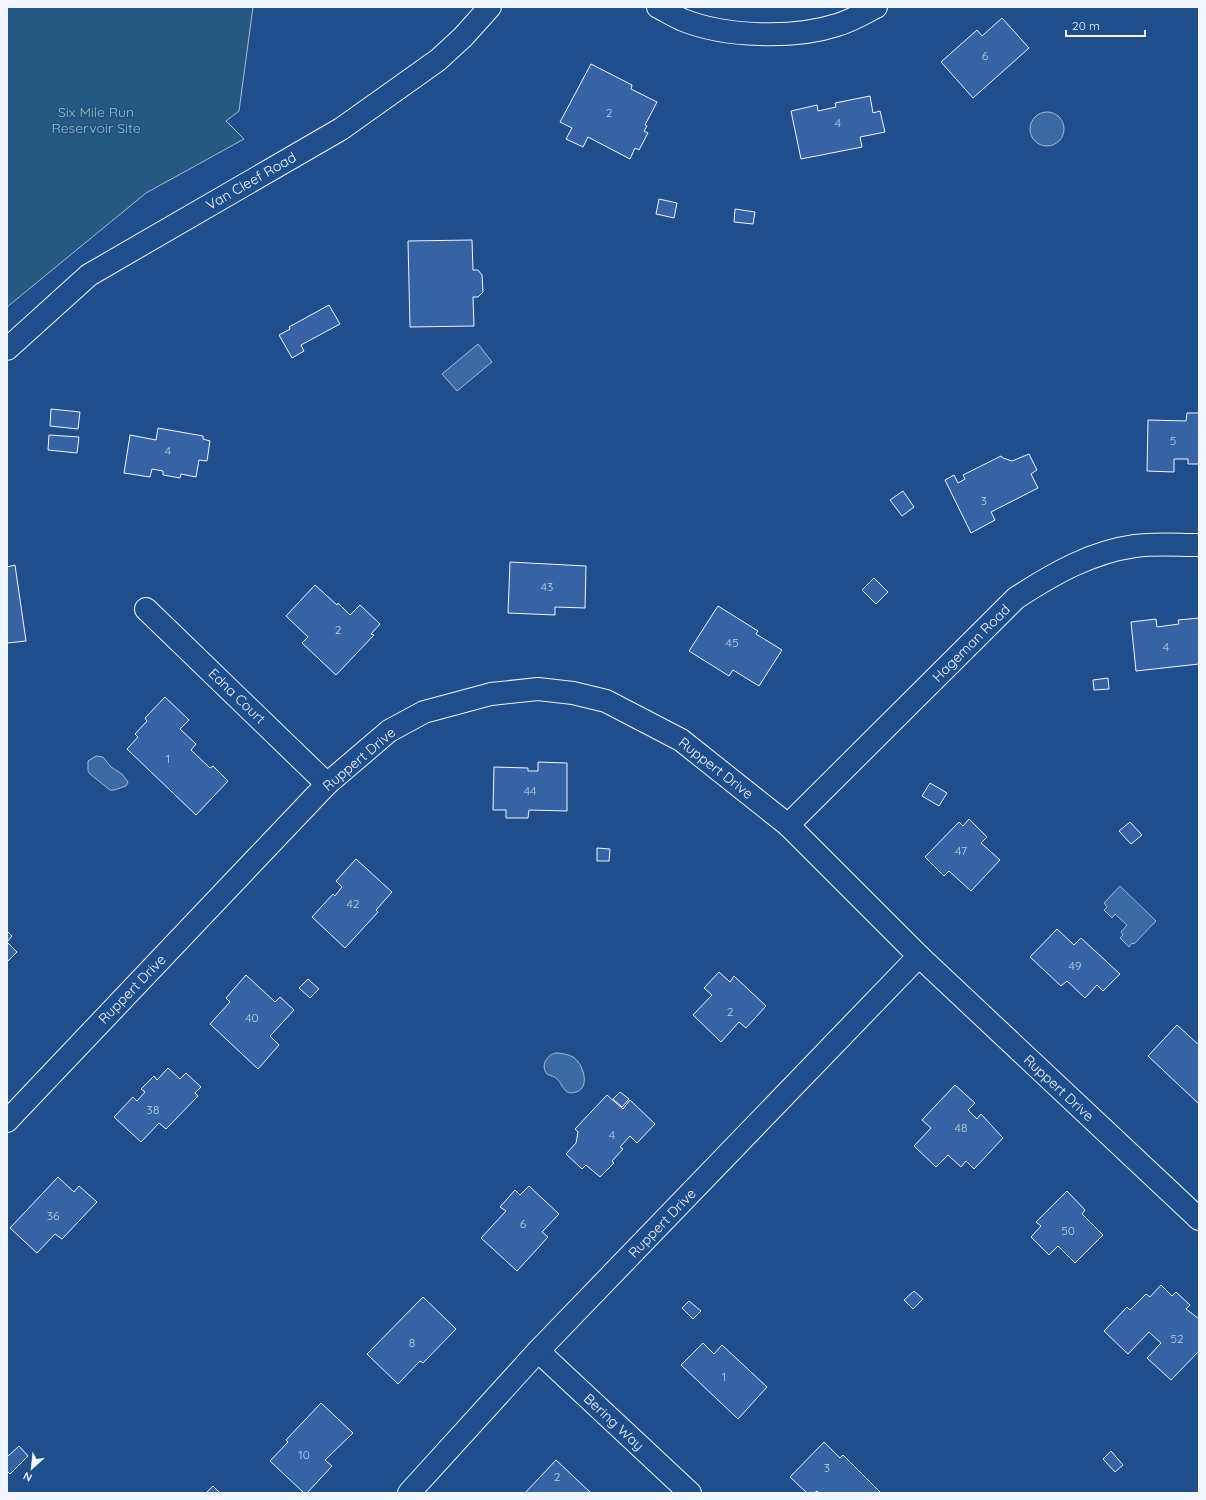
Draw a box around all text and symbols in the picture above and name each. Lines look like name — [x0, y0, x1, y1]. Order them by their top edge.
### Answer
scale bar — [1066, 12, 1145, 38]
text: 20 m — [1072, 18, 1100, 33]
house number: 6 — [982, 48, 989, 63]
park label: Six Mile Run Reservoir Site — [51, 103, 141, 137]
house number: 2 — [606, 105, 613, 120]
house number: 4 — [835, 115, 841, 130]
street label: Van Cleef Road — [203, 148, 299, 214]
house number: 5 — [1170, 433, 1176, 448]
house number: 4 — [165, 443, 171, 458]
house number: 3 — [981, 493, 987, 508]
house number: 43 — [541, 579, 553, 594]
street label: Hageman Road — [928, 600, 1014, 686]
house number: 2 — [335, 622, 342, 637]
house number: 45 — [726, 635, 738, 650]
house number: 4 — [1163, 639, 1169, 654]
street label: Edna Court — [205, 664, 269, 728]
street label: Ruppert Drive — [319, 723, 399, 795]
street label: Ruppert Drive — [675, 733, 757, 803]
house number: 1 — [166, 751, 170, 766]
house number: 44 — [524, 783, 536, 798]
house number: 47 — [955, 843, 967, 858]
house number: 42 — [347, 896, 360, 911]
street label: Ruppert Drive — [94, 950, 170, 1028]
house number: 49 — [1069, 958, 1082, 973]
house number: 2 — [727, 1004, 734, 1019]
house number: 40 — [245, 1010, 259, 1025]
street label: Ruppert Drive — [1020, 1051, 1098, 1125]
house number: 38 — [147, 1102, 159, 1117]
house number: 48 — [955, 1120, 967, 1135]
house number: 4 — [609, 1127, 615, 1142]
street label: Ruppert Drive — [624, 1184, 700, 1262]
house number: 36 — [47, 1208, 60, 1223]
house number: 6 — [520, 1216, 527, 1231]
house number: 50 — [1061, 1223, 1075, 1238]
house number: 52 — [1170, 1331, 1184, 1346]
house number: 8 — [409, 1335, 415, 1350]
house number: 1 — [722, 1369, 726, 1384]
street label: Bering Way — [580, 1390, 648, 1454]
house number: 10 — [298, 1447, 310, 1462]
north arrow — [12, 1448, 52, 1488]
house number: 3 — [824, 1460, 830, 1475]
text: N — [21, 1469, 34, 1485]
house number: 2 — [554, 1469, 561, 1484]

